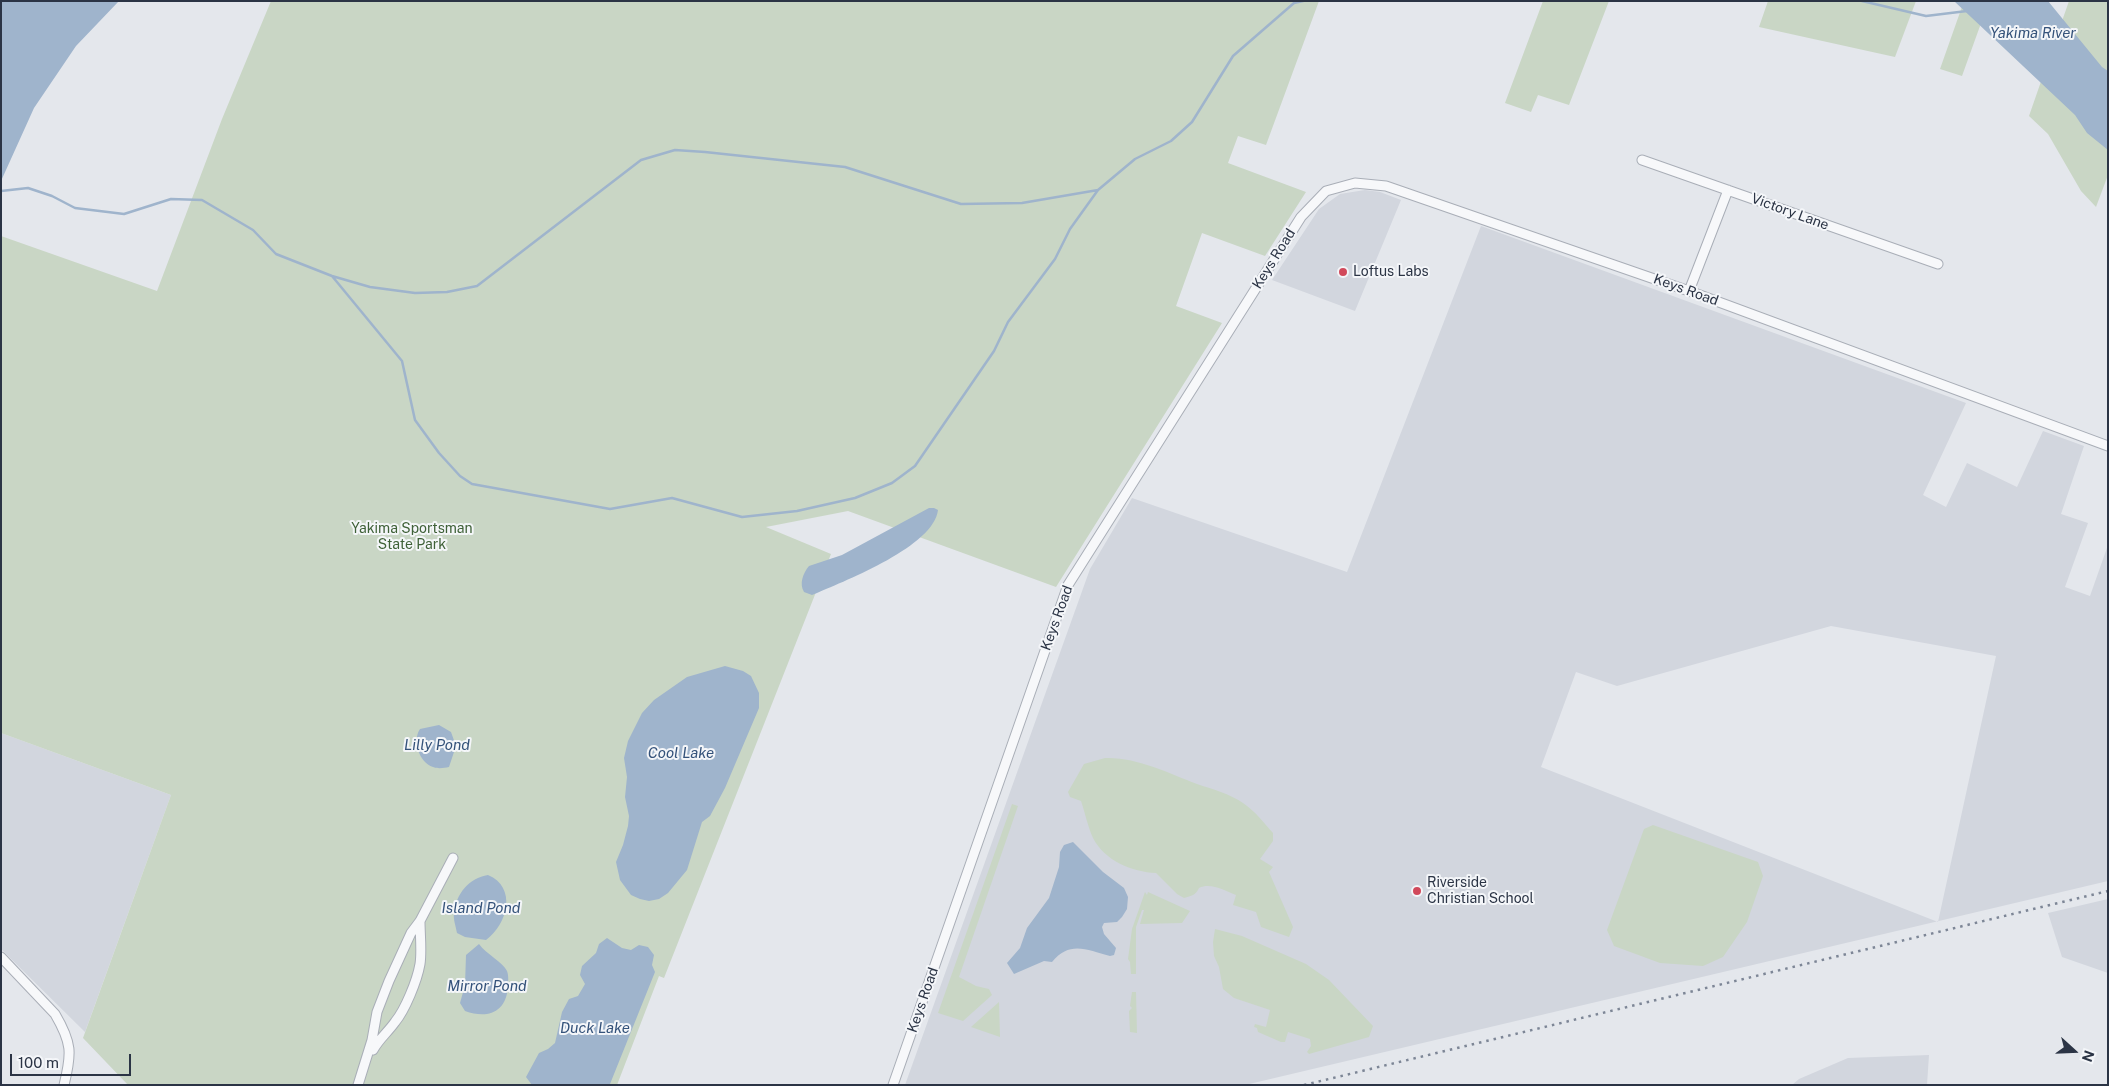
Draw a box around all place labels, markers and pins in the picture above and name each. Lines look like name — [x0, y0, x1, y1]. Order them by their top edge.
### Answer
place label: Loftus Labs — [1353, 264, 1429, 280]
marker: Loftus Labs — [1337, 266, 1349, 278]
place label: Riverside Christian School — [1427, 875, 1534, 908]
marker: Riverside Christian School — [1411, 885, 1423, 897]

